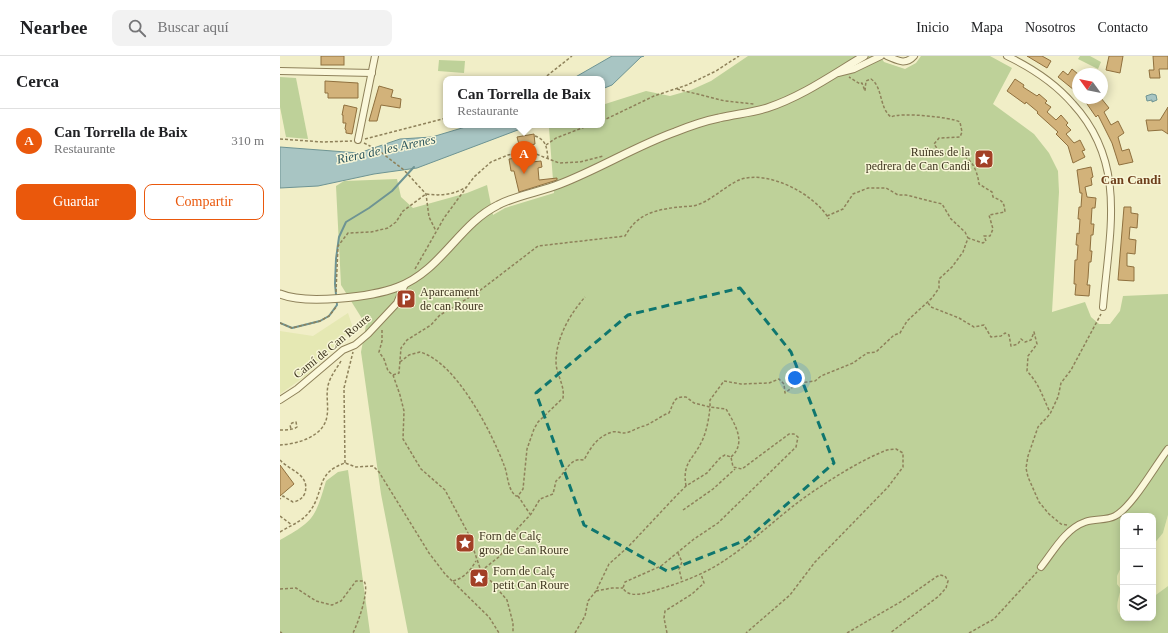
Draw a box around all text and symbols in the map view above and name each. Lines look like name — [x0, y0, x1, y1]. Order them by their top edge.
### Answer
search box — [112, 10, 392, 46]
text: Nearbee — [20, 17, 88, 38]
icon: search — [126, 17, 148, 39]
text: Buscar aquí — [158, 19, 229, 35]
text: Inicio — [916, 20, 949, 35]
text: Mapa — [971, 20, 1003, 35]
text: Nosotros — [1025, 20, 1075, 35]
text: Contacto — [1097, 20, 1148, 35]
north arrow — [1072, 68, 1108, 104]
text: Cerca — [16, 72, 59, 91]
popup — [443, 76, 605, 128]
text: Can Torrella de Baix — [457, 86, 591, 102]
text: Restaurante — [457, 103, 519, 118]
text: Can Torrella de Baix — [54, 124, 188, 140]
water label: Riera de les Arenes — [334, 131, 437, 167]
text: A — [24, 133, 34, 148]
text: 310 m — [231, 133, 264, 148]
text: Restaurante — [54, 141, 115, 156]
pin: A — [511, 141, 537, 174]
place label: Ruïnes de la pedrera de Can Candi — [866, 145, 971, 173]
place icon: Ruïnes de la pedrera de Can Candi — [973, 148, 995, 170]
district label: Can Candi — [1101, 172, 1162, 187]
button: Guardar — [16, 184, 136, 220]
button: Compartir — [144, 184, 264, 220]
place label: Aparcament de can Roure — [420, 285, 483, 313]
parking icon: Aparcament de can Roure — [395, 288, 417, 310]
street label: Camí de Can Roure — [291, 311, 373, 381]
your location — [785, 368, 805, 388]
map controls — [1120, 513, 1156, 621]
button: + — [1120, 513, 1156, 549]
place label: Forn de Calç gros de Can Roure — [479, 529, 569, 557]
place icon: Forn de Calç gros de Can Roure — [454, 532, 476, 554]
button: − — [1120, 549, 1156, 585]
place label: Forn de Calç petit Can Roure — [493, 564, 569, 592]
place icon: Forn de Calç petit Can Roure — [468, 567, 490, 589]
button: layers — [1120, 585, 1156, 621]

